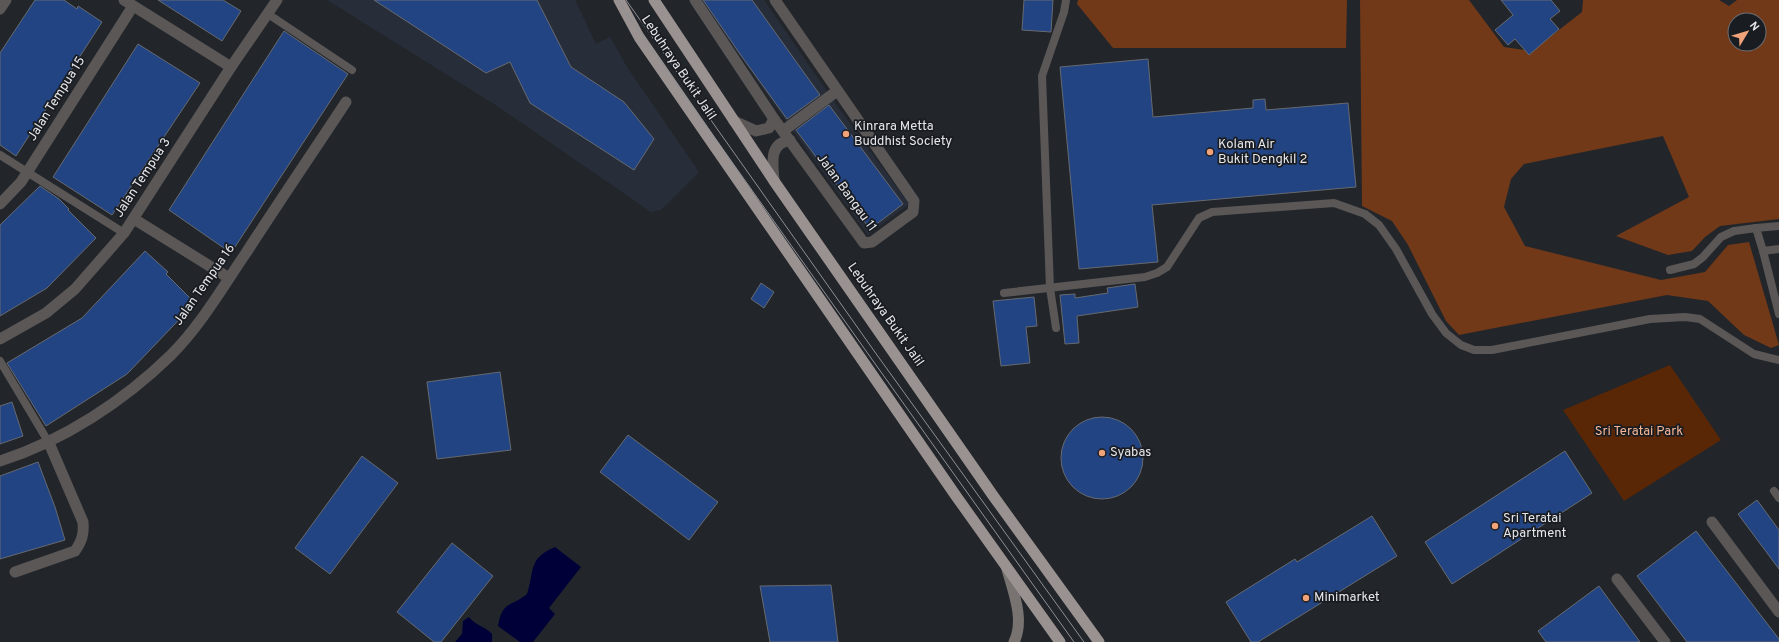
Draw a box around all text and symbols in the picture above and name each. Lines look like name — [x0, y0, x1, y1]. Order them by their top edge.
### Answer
north arrow — [1727, 12, 1767, 52]
street label: Lebuhraya Bukit Jalil — [637, 13, 719, 123]
text: N — [1746, 19, 1762, 34]
street label: Jalan Tempua 15 — [25, 54, 89, 144]
place label: Kinrara Metta Buddhist Society — [854, 119, 952, 150]
marker: Kinrara Metta Buddhist Society — [841, 129, 851, 139]
street label: Jalan Tempua 3 — [111, 135, 175, 221]
place label: Kolam Air Bukit Dengkil 2 — [1218, 137, 1307, 168]
marker: Kolam Air Bukit Dengkil 2 — [1205, 147, 1215, 157]
street label: Jalan Bangau 11 — [812, 151, 880, 235]
street label: Jalan Tempua 16 — [171, 241, 239, 329]
street label: Lebuhraya Bukit Jalil — [843, 260, 927, 370]
park label: Sri Teratai Park — [1595, 424, 1683, 440]
place label: Syabas — [1110, 445, 1151, 461]
marker: Syabas — [1097, 448, 1107, 458]
place label: Sri Teratai Apartment — [1503, 511, 1566, 542]
marker: Sri Teratai Apartment — [1490, 521, 1500, 531]
place label: Minimarket — [1314, 590, 1380, 606]
marker: Minimarket — [1301, 593, 1311, 603]

